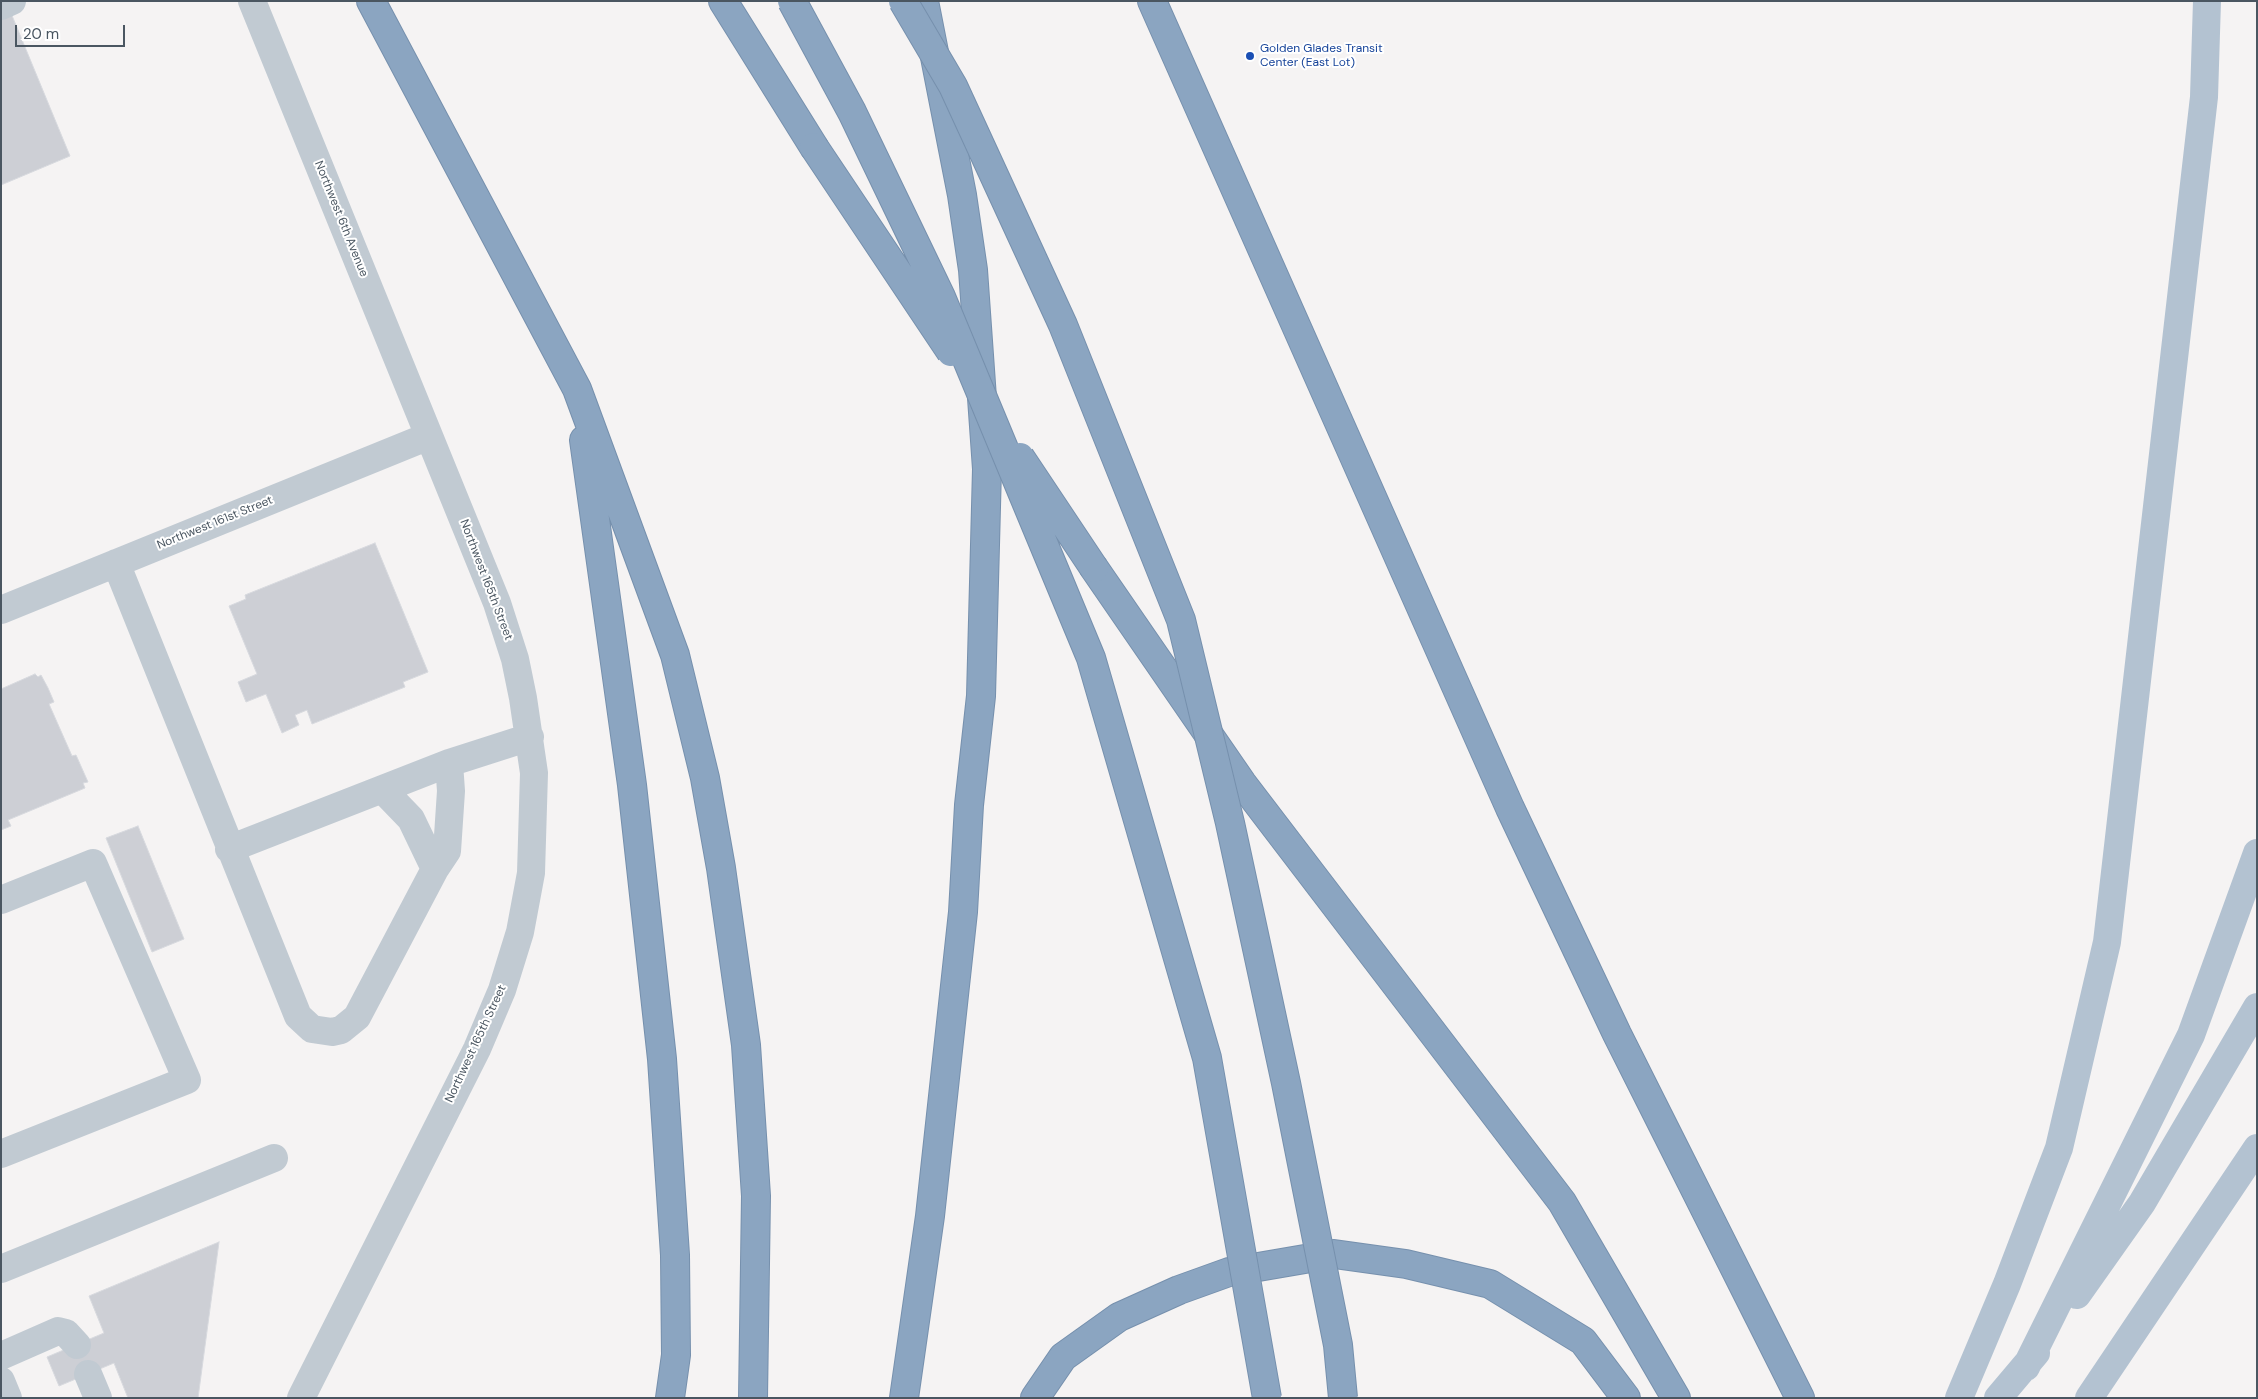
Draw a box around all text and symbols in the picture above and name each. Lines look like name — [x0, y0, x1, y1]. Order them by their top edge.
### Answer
scale bar — [18, 15, 128, 47]
text: 20 m — [23, 24, 59, 44]
place label: Golden Glades Transit Center (East Lot) — [1260, 42, 1383, 70]
marker: Golden Glades Transit Center (East Lot) — [1244, 50, 1256, 62]
street label: Northwest 6th Avenue — [311, 159, 371, 279]
street label: Northwest 161st Street — [155, 493, 275, 553]
street label: Northwest 165th Street — [456, 518, 516, 642]
street label: Northwest 165th Street — [442, 983, 510, 1105]

